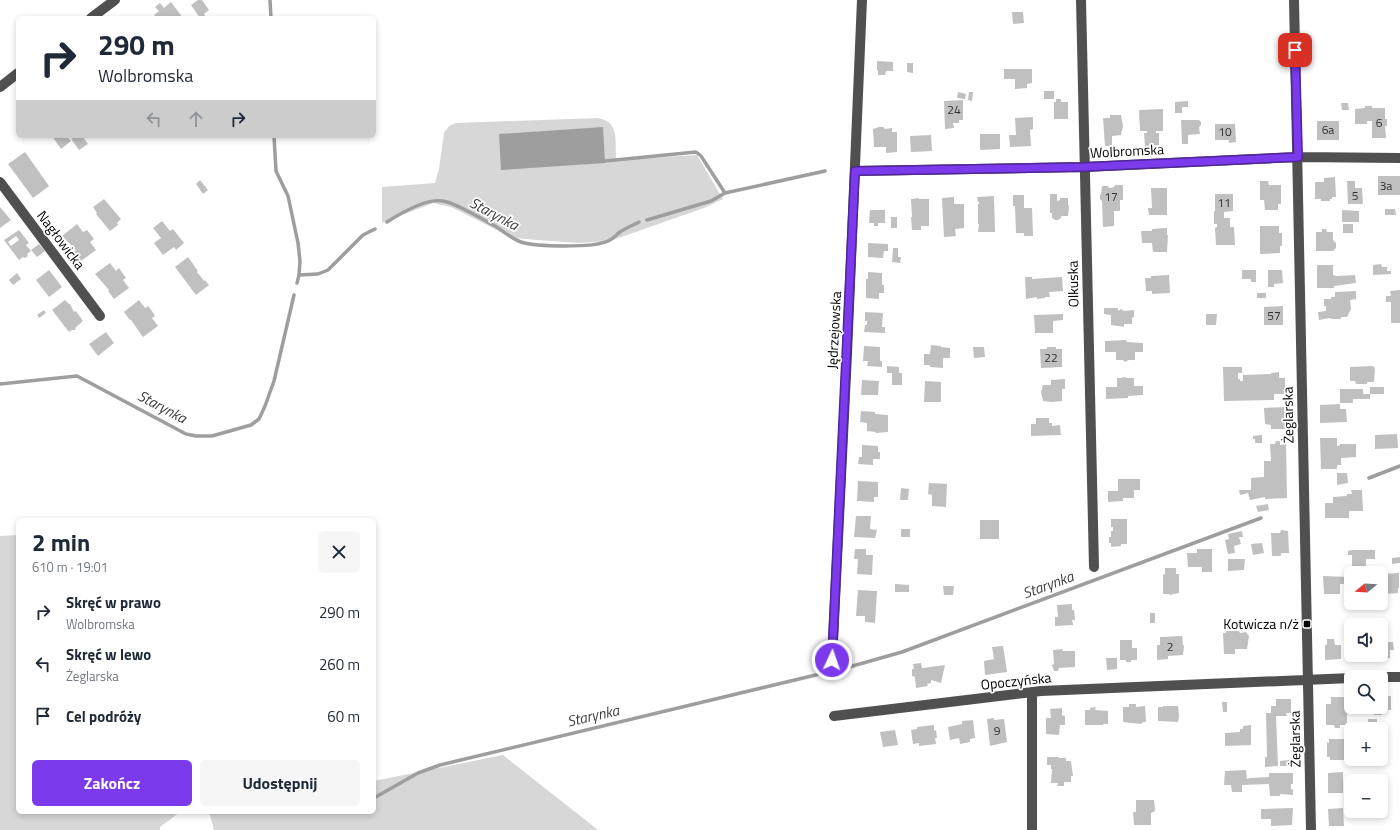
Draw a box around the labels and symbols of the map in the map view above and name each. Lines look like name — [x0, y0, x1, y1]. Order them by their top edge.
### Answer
pin — [1278, 33, 1312, 67]
house number: 24 — [947, 100, 961, 119]
house number: 6 — [1376, 113, 1383, 132]
house number: 6a — [1322, 120, 1334, 139]
house number: 10 — [1218, 122, 1232, 141]
street label: Wolbromska — [1089, 138, 1165, 163]
house number: 3a — [1380, 176, 1392, 195]
house number: 5 — [1352, 186, 1359, 205]
house number: 17 — [1104, 187, 1118, 206]
water label: Starynka — [466, 191, 524, 237]
house number: 11 — [1217, 193, 1231, 212]
street label: Nagłowicka — [32, 206, 91, 274]
street label: Olkuska — [1062, 260, 1083, 308]
street label: Jędrzejowska — [821, 291, 846, 369]
house number: 57 — [1267, 306, 1281, 325]
house number: 22 — [1044, 348, 1058, 367]
water label: Starynka — [134, 384, 192, 430]
street label: Żeglarska — [1277, 386, 1298, 444]
water label: Starynka — [1019, 564, 1078, 604]
north arrow — [1344, 566, 1388, 610]
place label: Kotwicza n/ż — [1223, 613, 1299, 634]
marker: Kotwicza n/ż — [1302, 619, 1312, 629]
house number: 2 — [1167, 637, 1173, 656]
position arrow — [811, 639, 853, 681]
street label: Opoczyńska — [980, 666, 1052, 695]
water label: Starynka — [565, 698, 623, 733]
street label: Żeglarska — [1284, 710, 1305, 768]
house number: 9 — [994, 721, 1001, 740]

